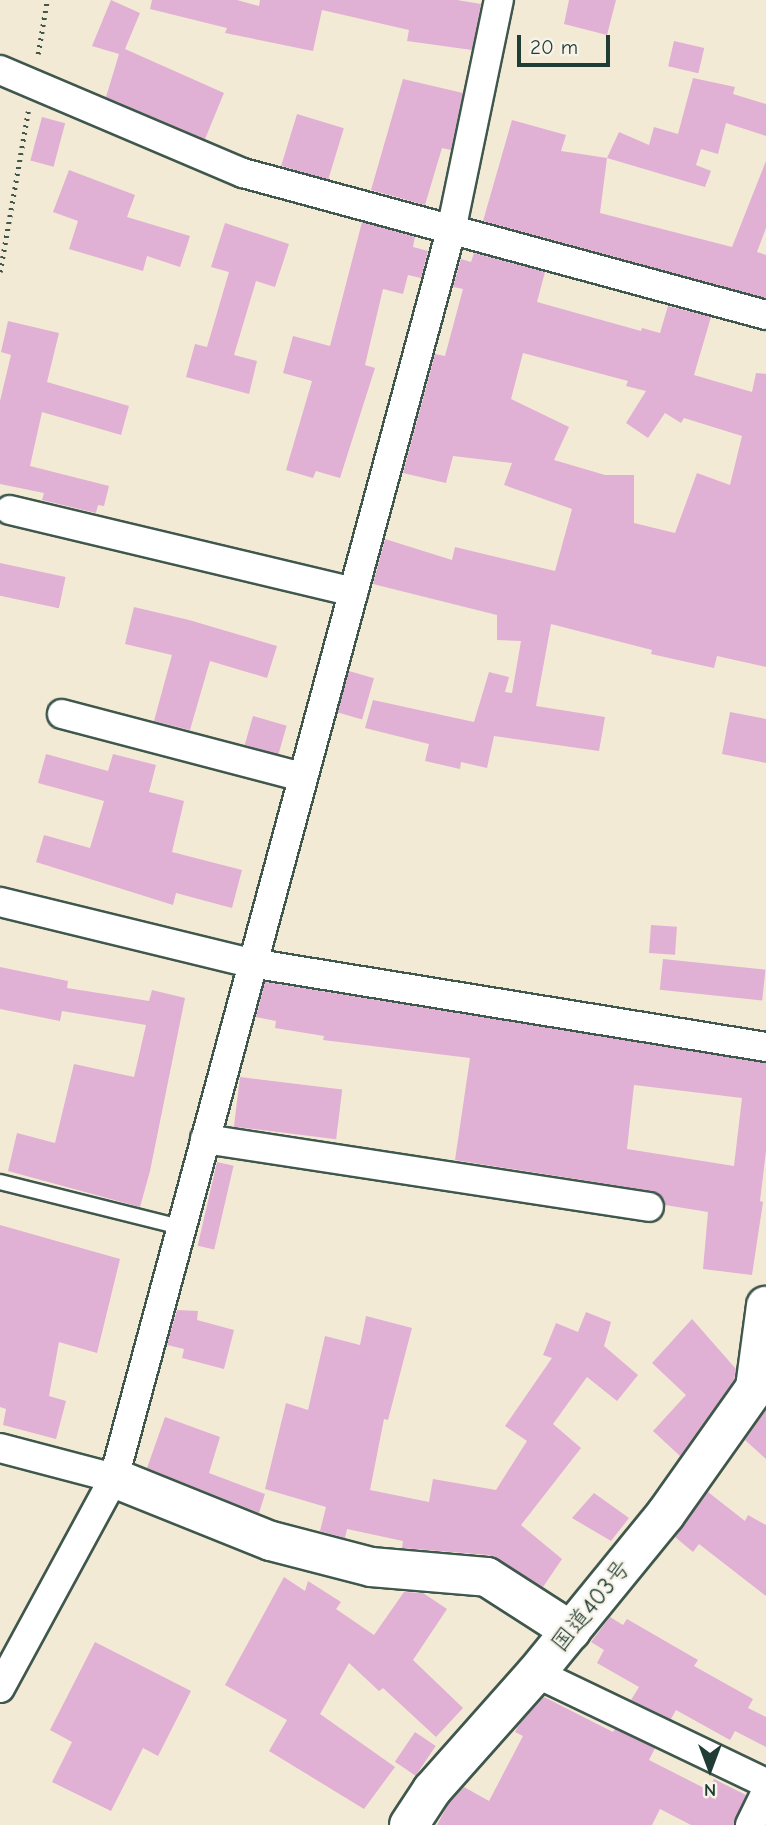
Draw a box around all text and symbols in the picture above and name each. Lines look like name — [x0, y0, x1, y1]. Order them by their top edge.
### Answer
scale bar — [521, 21, 614, 65]
text: 20 m — [530, 35, 578, 59]
street label: 国道403号 — [545, 1554, 637, 1658]
north arrow — [675, 1734, 745, 1804]
text: N — [704, 1779, 716, 1801]

